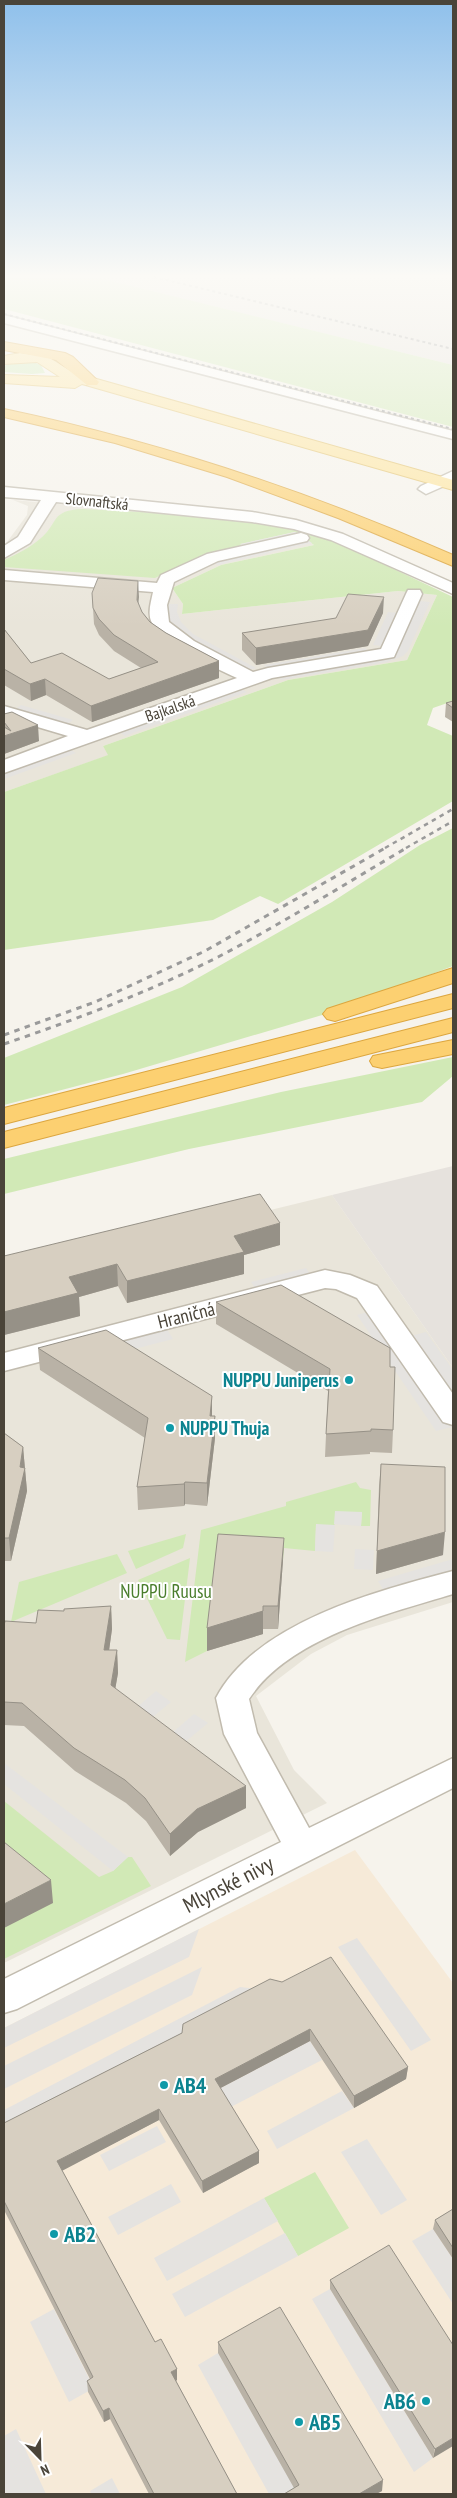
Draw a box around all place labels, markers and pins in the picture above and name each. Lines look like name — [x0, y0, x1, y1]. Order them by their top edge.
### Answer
place label: NUPPU Juniperus — [223, 1368, 339, 1392]
marker: NUPPU Juniperus — [343, 1374, 355, 1386]
place label: NUPPU Thuja — [180, 1416, 270, 1440]
marker: NUPPU Thuja — [164, 1422, 176, 1434]
place label: AB4 — [173, 2071, 207, 2099]
marker: AB4 — [158, 2079, 170, 2091]
place label: AB2 — [63, 2220, 96, 2248]
marker: AB2 — [48, 2228, 60, 2240]
place label: AB6 — [383, 2387, 416, 2415]
marker: AB6 — [420, 2395, 432, 2407]
place label: AB5 — [308, 2408, 341, 2436]
marker: AB5 — [293, 2416, 305, 2428]

